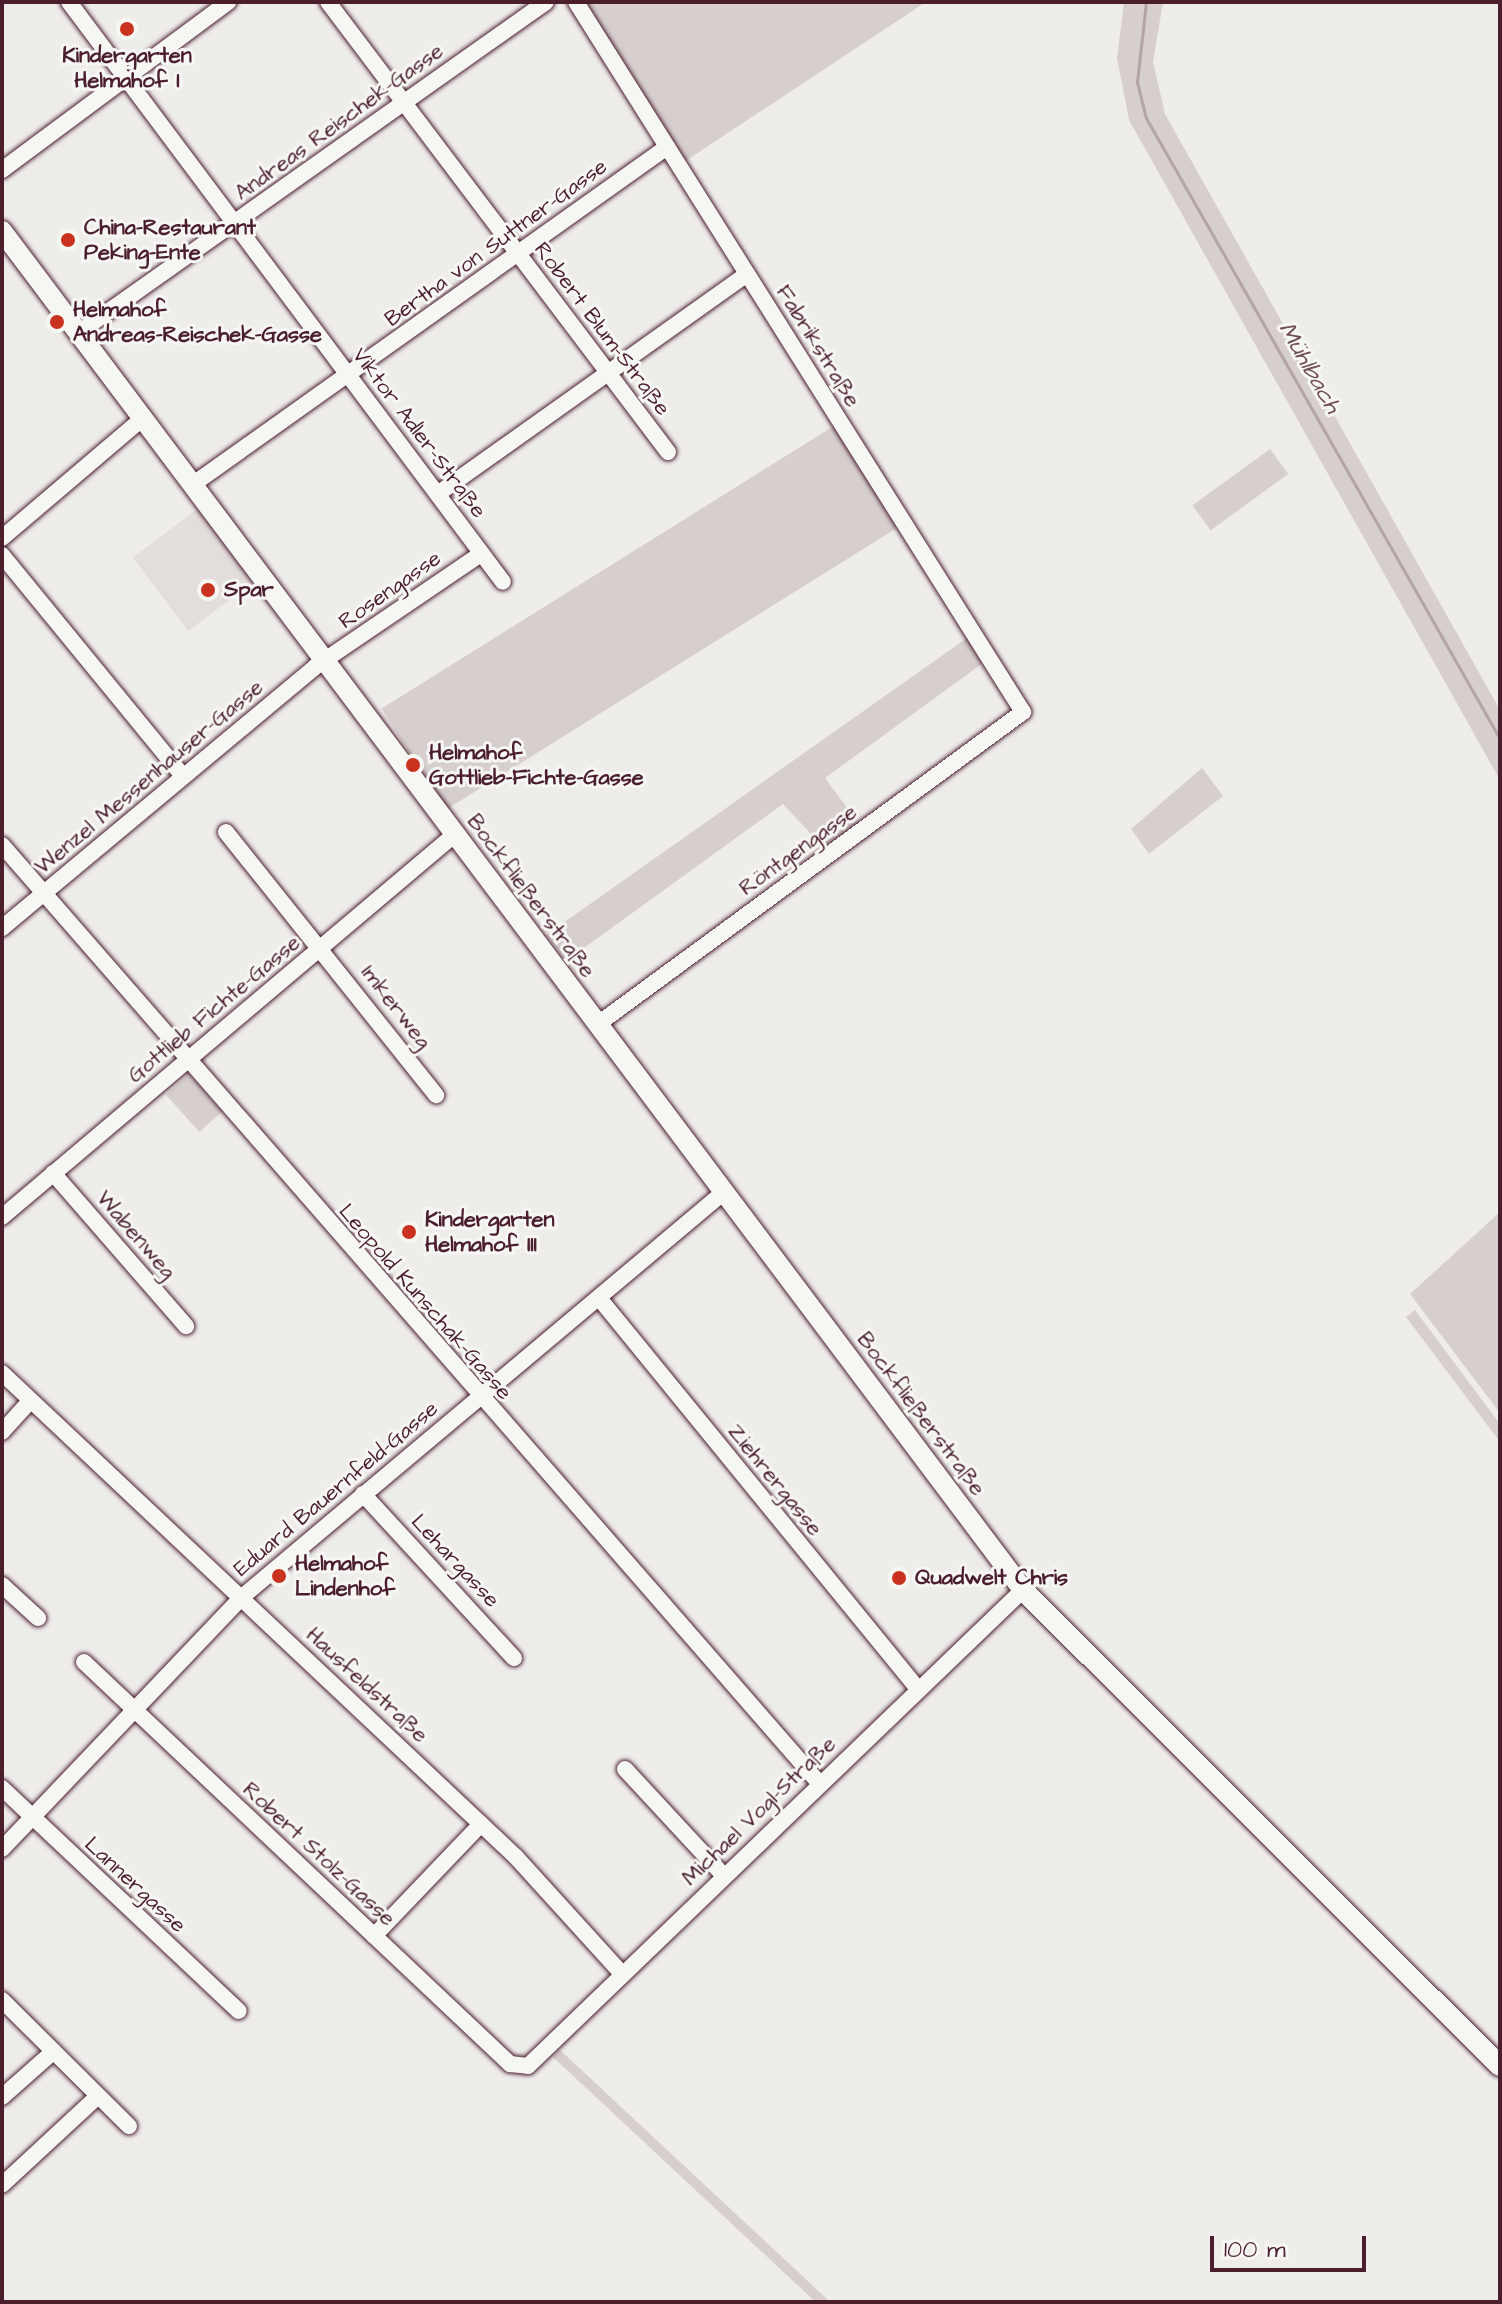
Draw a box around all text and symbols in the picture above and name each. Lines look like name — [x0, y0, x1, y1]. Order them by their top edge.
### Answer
marker: Kindergarten Helmahof I — [118, 20, 136, 38]
street label: Andreas Reischek-Gasse — [230, 38, 448, 206]
place label: Kindergarten Helmahof I — [62, 42, 192, 94]
street label: Bertha von Suttner-Gasse — [380, 153, 612, 333]
place label: China-Restaurant Peking-Ente — [84, 214, 256, 266]
marker: China-Restaurant Peking-Ente — [59, 231, 77, 249]
street label: Robert Blum-Straße — [528, 237, 676, 421]
street label: Fabrikstraße — [770, 280, 866, 412]
place label: Helmahof Andreas-Reischek-Gasse — [73, 296, 322, 348]
marker: Helmahof Andreas-Reischek-Gasse — [48, 313, 66, 331]
water label: Mühlbach — [1271, 317, 1347, 419]
street label: Viktor Adler-Straße — [346, 343, 492, 523]
street label: Rosengasse — [334, 545, 446, 635]
place label: Spar — [224, 577, 274, 603]
marker: Spar — [199, 581, 217, 599]
street label: Wenzel Messenhauser-Gasse — [30, 674, 268, 880]
place label: Helmahof Gottlieb-Fichte-Gasse — [429, 739, 644, 790]
marker: Helmahof Gottlieb-Fichte-Gasse — [404, 756, 422, 774]
street label: Röntgengasse — [734, 799, 862, 901]
street label: Bockfließerstraße — [461, 809, 601, 983]
street label: Gottlieb Fichte-Gasse — [123, 929, 305, 1089]
street label: Imkerweg — [355, 960, 437, 1054]
street label: Wabenweg — [91, 1186, 181, 1284]
street label: Leopold Kunschak-Gasse — [333, 1199, 517, 1405]
place label: Kindergarten Helmahof III — [425, 1206, 554, 1258]
marker: Kindergarten Helmahof III — [400, 1223, 418, 1241]
street label: Bockfließerstraße — [851, 1327, 991, 1501]
street label: Eduard Bauernfeld-Gasse — [228, 1396, 444, 1582]
street label: Ziehrergasse — [722, 1419, 828, 1541]
street label: Lehargasse — [405, 1509, 505, 1613]
place label: Helmahof Lindenhof — [295, 1550, 395, 1602]
place label: Quadwelt Chris — [915, 1565, 1068, 1591]
marker: Helmahof Lindenhof — [270, 1567, 288, 1585]
marker: Quadwelt Chris — [890, 1569, 908, 1587]
street label: Hausfeldstraße — [300, 1622, 434, 1748]
street label: Michael Vogl-Straße — [677, 1731, 841, 1891]
street label: Robert Stolz-Gasse — [237, 1776, 401, 1932]
street label: Lannergasse — [79, 1831, 191, 1939]
scale bar — [1214, 2220, 1370, 2270]
text: 100 m — [1224, 2233, 1286, 2267]

